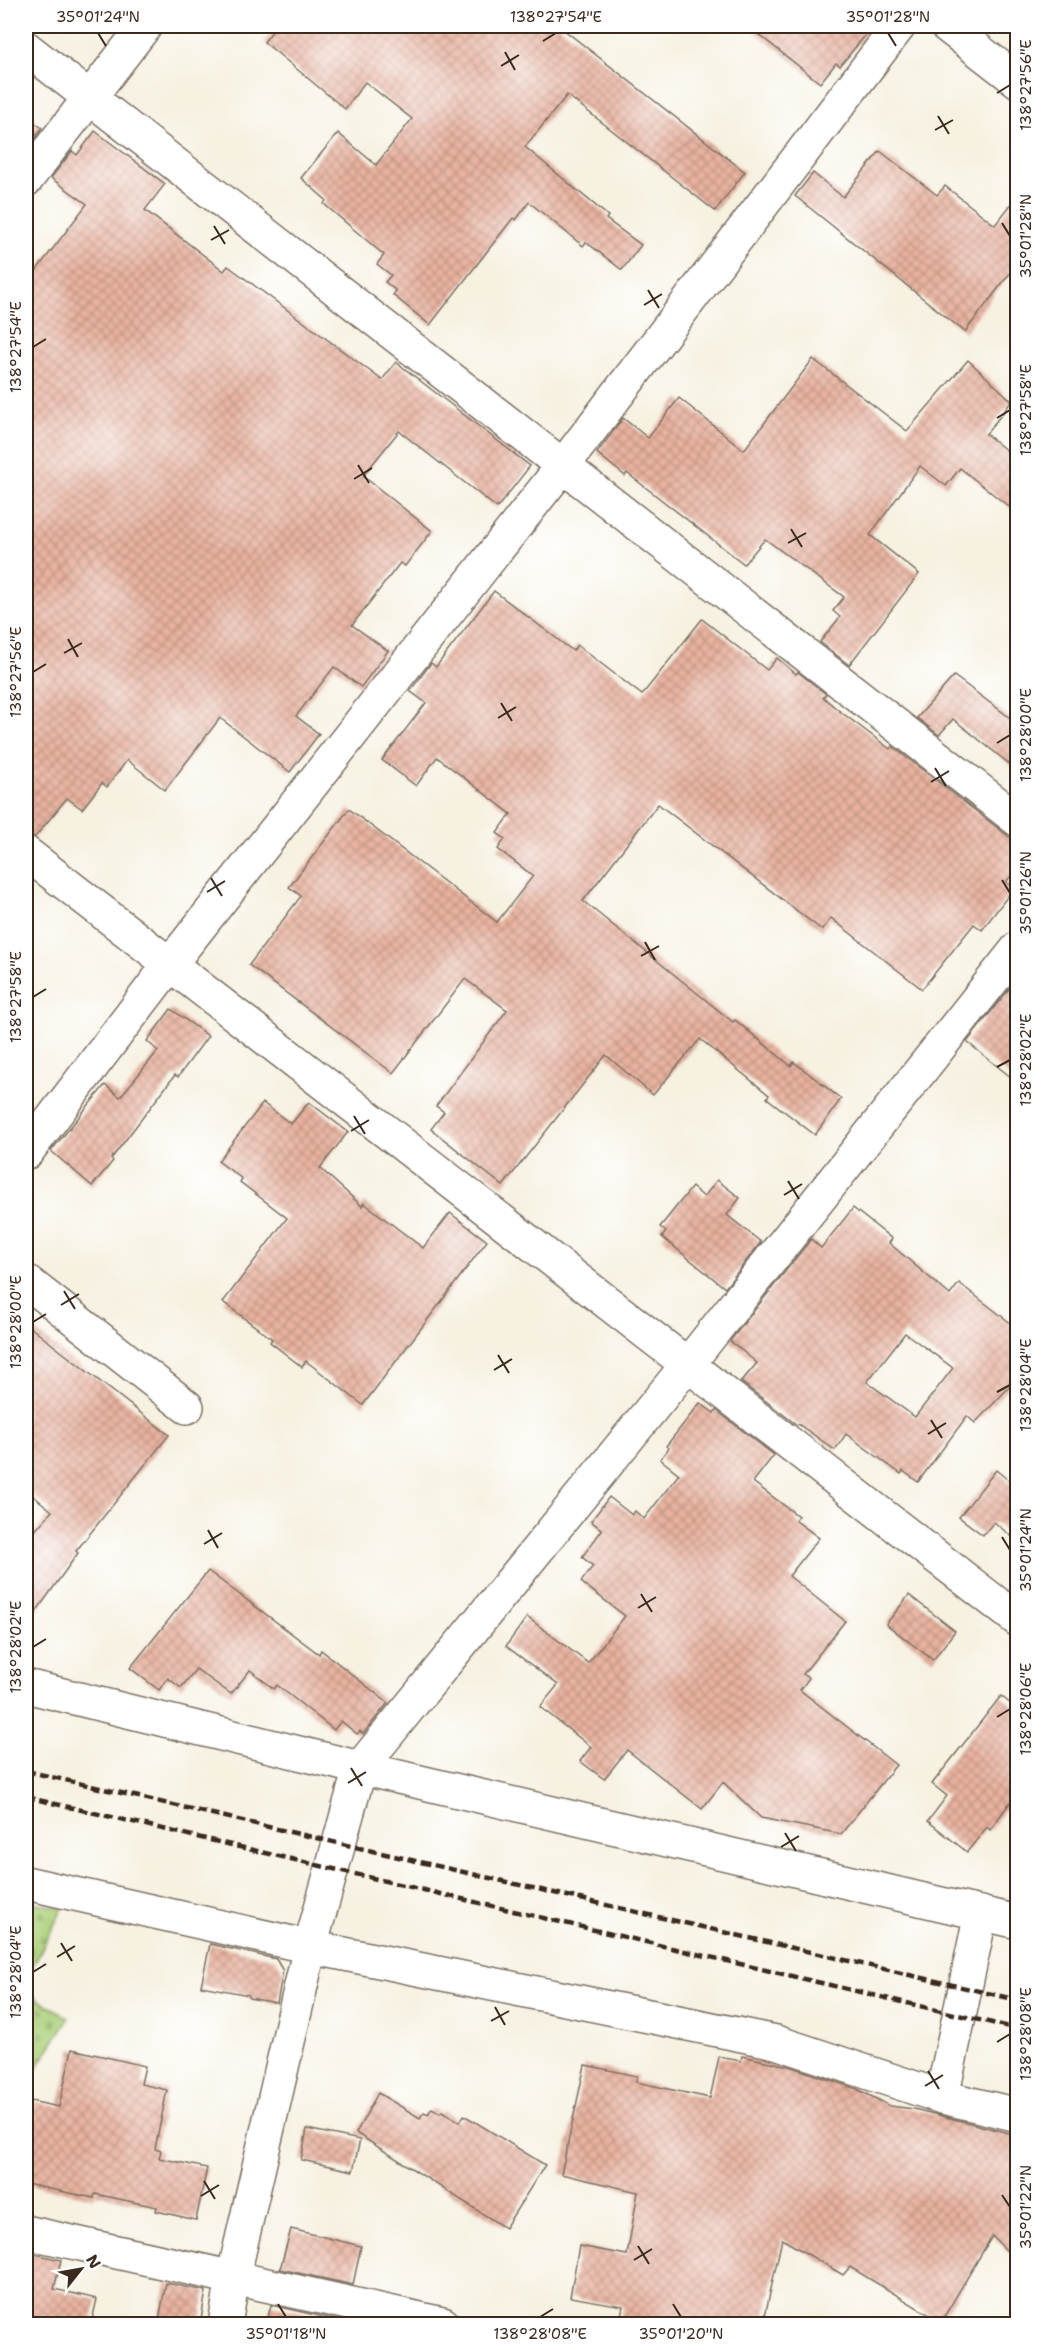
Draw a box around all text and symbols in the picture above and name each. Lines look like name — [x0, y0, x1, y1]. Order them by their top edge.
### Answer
text: 35°01'24"N — [56, 7, 140, 27]
text: 138°27'54"E — [510, 7, 602, 27]
text: 35°01'28"N — [846, 7, 930, 27]
text: 138°27'56"E — [1016, 39, 1036, 131]
text: 35°01'28"N — [1016, 194, 1036, 278]
text: 138°27'54"E — [6, 301, 26, 393]
text: 138°27'58"E — [1016, 364, 1036, 456]
text: 138°27'56"E — [6, 626, 26, 718]
text: 138°28'00"E — [1016, 688, 1036, 782]
text: 35°01'26"N — [1016, 851, 1036, 935]
text: 138°27'58"E — [6, 951, 26, 1043]
text: 138°28'02"E — [1016, 1014, 1036, 1106]
text: 138°28'00"E — [6, 1275, 26, 1369]
text: 138°28'04"E — [1016, 1338, 1036, 1432]
text: 35°01'24"N — [1016, 1508, 1036, 1592]
text: 138°28'02"E — [6, 1601, 26, 1693]
text: 138°28'06"E — [1016, 1663, 1036, 1755]
text: 138°28'04"E — [6, 1925, 26, 2019]
text: 138°28'08"E — [1016, 1987, 1036, 2081]
text: 35°01'22"N — [1016, 2165, 1036, 2249]
north arrow — [51, 2239, 111, 2299]
text: N — [81, 2251, 106, 2272]
text: 35°01'18"N — [245, 2324, 327, 2344]
text: 138°28'08"E — [493, 2324, 587, 2344]
text: 35°01'20"N — [639, 2324, 723, 2344]

